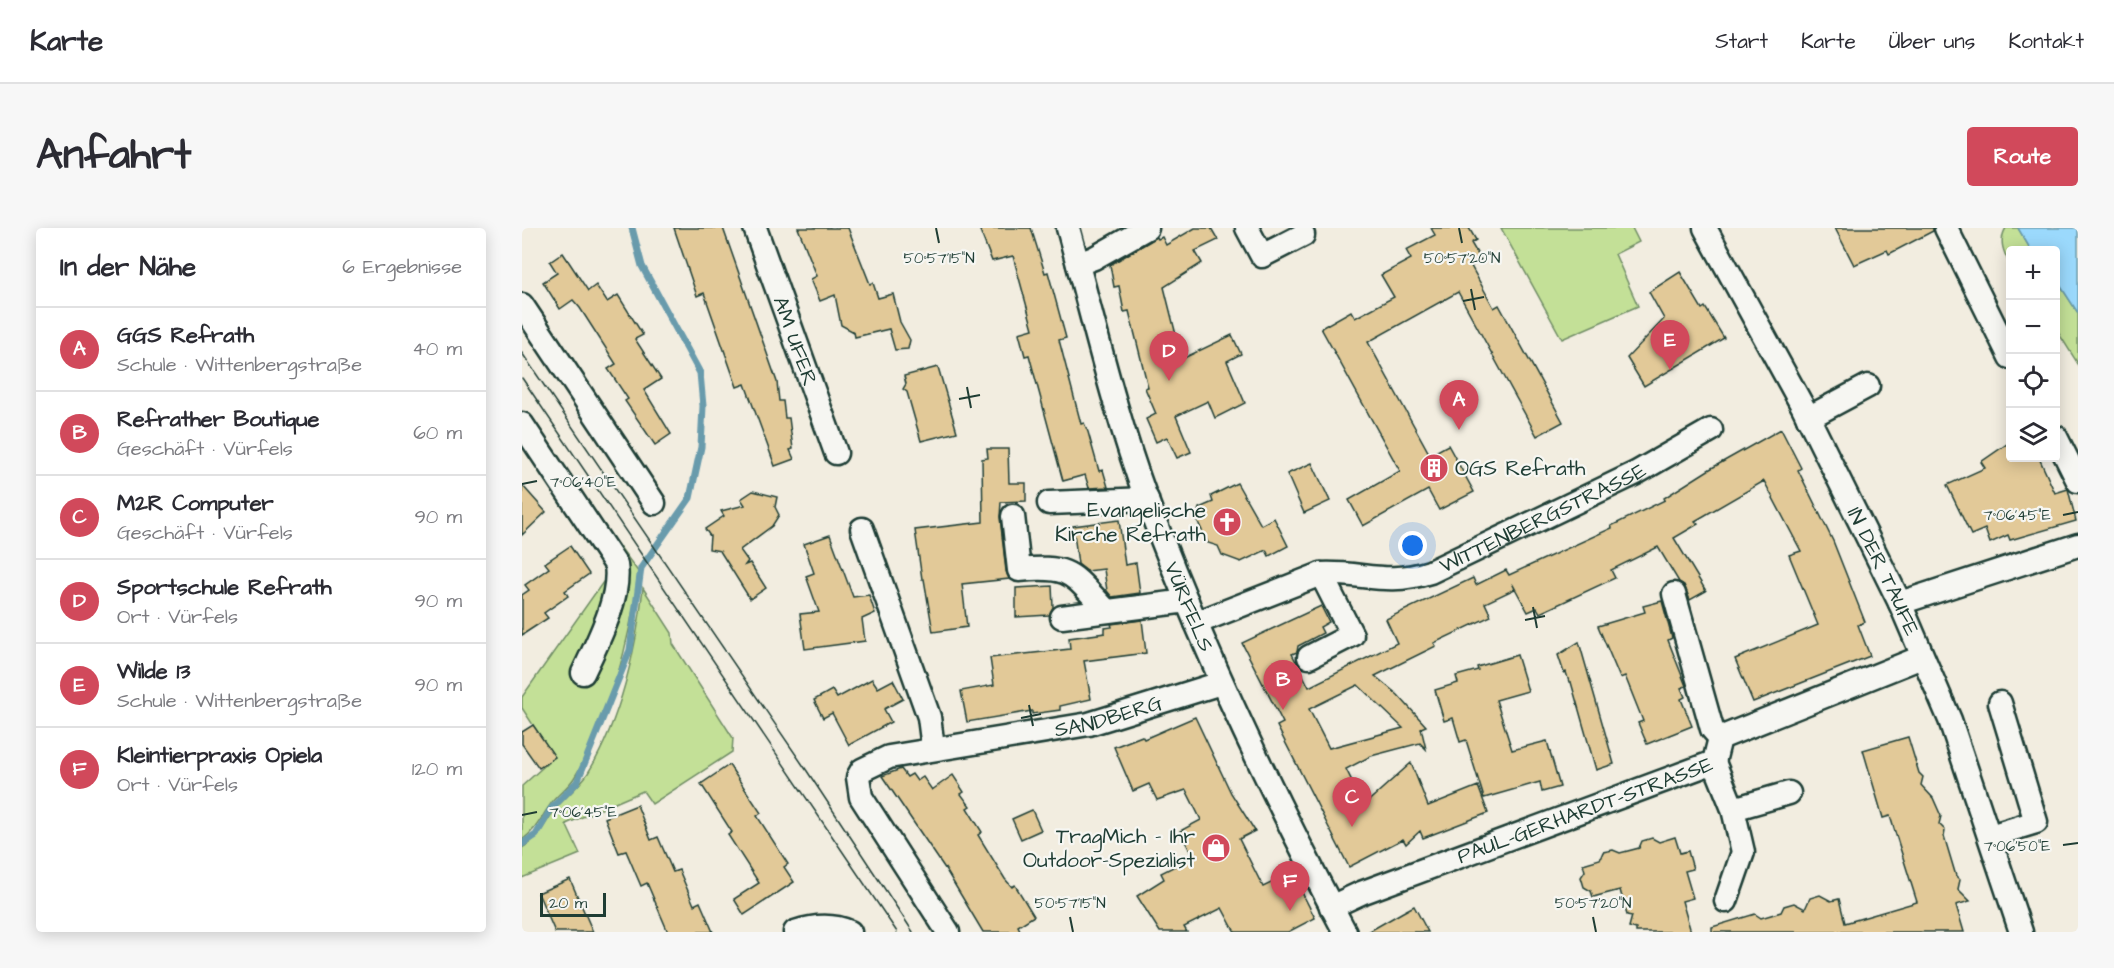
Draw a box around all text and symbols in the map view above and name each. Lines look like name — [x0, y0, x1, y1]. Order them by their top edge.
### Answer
text: Karte — [30, 22, 103, 61]
text: Start — [1715, 27, 1768, 56]
text: Karte — [1801, 27, 1856, 56]
text: Über uns — [1889, 27, 1975, 56]
text: Kontakt — [2008, 27, 2084, 56]
text: Anfahrt — [36, 127, 191, 185]
button: Route — [1967, 127, 2078, 186]
map controls — [2006, 246, 2060, 462]
button: + — [2006, 246, 2060, 300]
text: 50°57'15"N — [903, 248, 975, 269]
text: 50°57'20"N — [1424, 248, 1500, 269]
text: In der Nähe — [60, 249, 196, 285]
text: 6 Ergebnisse — [342, 253, 462, 281]
street label: AM UFER — [766, 292, 825, 390]
button: − — [2006, 300, 2060, 354]
text: GGS Refrath — [117, 320, 254, 351]
pin: E — [1650, 320, 1690, 370]
pin: D — [1150, 332, 1188, 381]
text: A — [73, 335, 86, 363]
text: 40 m — [412, 335, 462, 363]
text: Schule · Wittenbergstraße — [117, 351, 362, 379]
button: locate — [2006, 354, 2060, 408]
pin: A — [1440, 380, 1478, 430]
text: Refrather Boutique — [117, 404, 319, 435]
button: layers — [2006, 408, 2060, 462]
text: B — [72, 419, 87, 447]
text: 60 m — [413, 419, 462, 447]
text: Geschäft · Vürfels — [117, 435, 293, 463]
building icon: OGS Refrath — [1418, 452, 1450, 484]
place label: OGS Refrath — [1455, 454, 1586, 483]
street label: WITTENBERGSTRASSE — [1435, 456, 1652, 580]
text: 7°06'40"E — [550, 472, 616, 493]
text: M2R Computer — [117, 488, 274, 519]
place label: Evangelische Kirche Refrath — [1055, 496, 1207, 549]
street label: IN DER TAUFE — [1840, 502, 1926, 641]
text: C — [72, 503, 87, 531]
text: 90 m — [414, 503, 462, 531]
text: 7°06'45"E — [1983, 505, 2051, 526]
church icon: Evangelische Kirche Refrath — [1211, 506, 1243, 538]
text: Geschäft · Vürfels — [117, 519, 293, 547]
your location — [1398, 531, 1427, 560]
street label: VÜRFELS — [1157, 557, 1221, 656]
text: Sportschule Refrath — [117, 572, 332, 603]
text: D — [73, 587, 86, 615]
text: 90 m — [414, 587, 462, 615]
text: Ort · Vürfels — [117, 603, 238, 631]
text: Wilde 13 — [117, 656, 190, 687]
pin: B — [1264, 660, 1302, 710]
text: E — [74, 671, 85, 699]
text: 90 m — [414, 671, 462, 699]
text: Schule · Wittenbergstraße — [117, 687, 362, 715]
street label: SANDBERG — [1052, 688, 1166, 744]
text: Kleintierpraxis Opiela — [117, 740, 322, 771]
street label: PAUL-GERHARDT-STRASSE — [1453, 749, 1718, 871]
text: F — [73, 755, 86, 783]
text: 120 m — [412, 755, 462, 783]
text: Ort · Vürfels — [117, 771, 238, 799]
pin: C — [1332, 778, 1372, 827]
text: 7°06'45"E — [549, 802, 617, 823]
place label: TragMich - Ihr Outdoor-Spezialist — [1023, 822, 1196, 876]
shop icon: TragMich - Ihr Outdoor-Spezialist — [1200, 832, 1232, 864]
text: 7°06'50"E — [1984, 836, 2050, 857]
pin: F — [1270, 862, 1310, 911]
scale bar — [540, 890, 606, 918]
text: 20 m — [549, 892, 587, 914]
text: 50°57'15"N — [1034, 893, 1106, 914]
text: 50°57'20"N — [1555, 893, 1631, 914]

